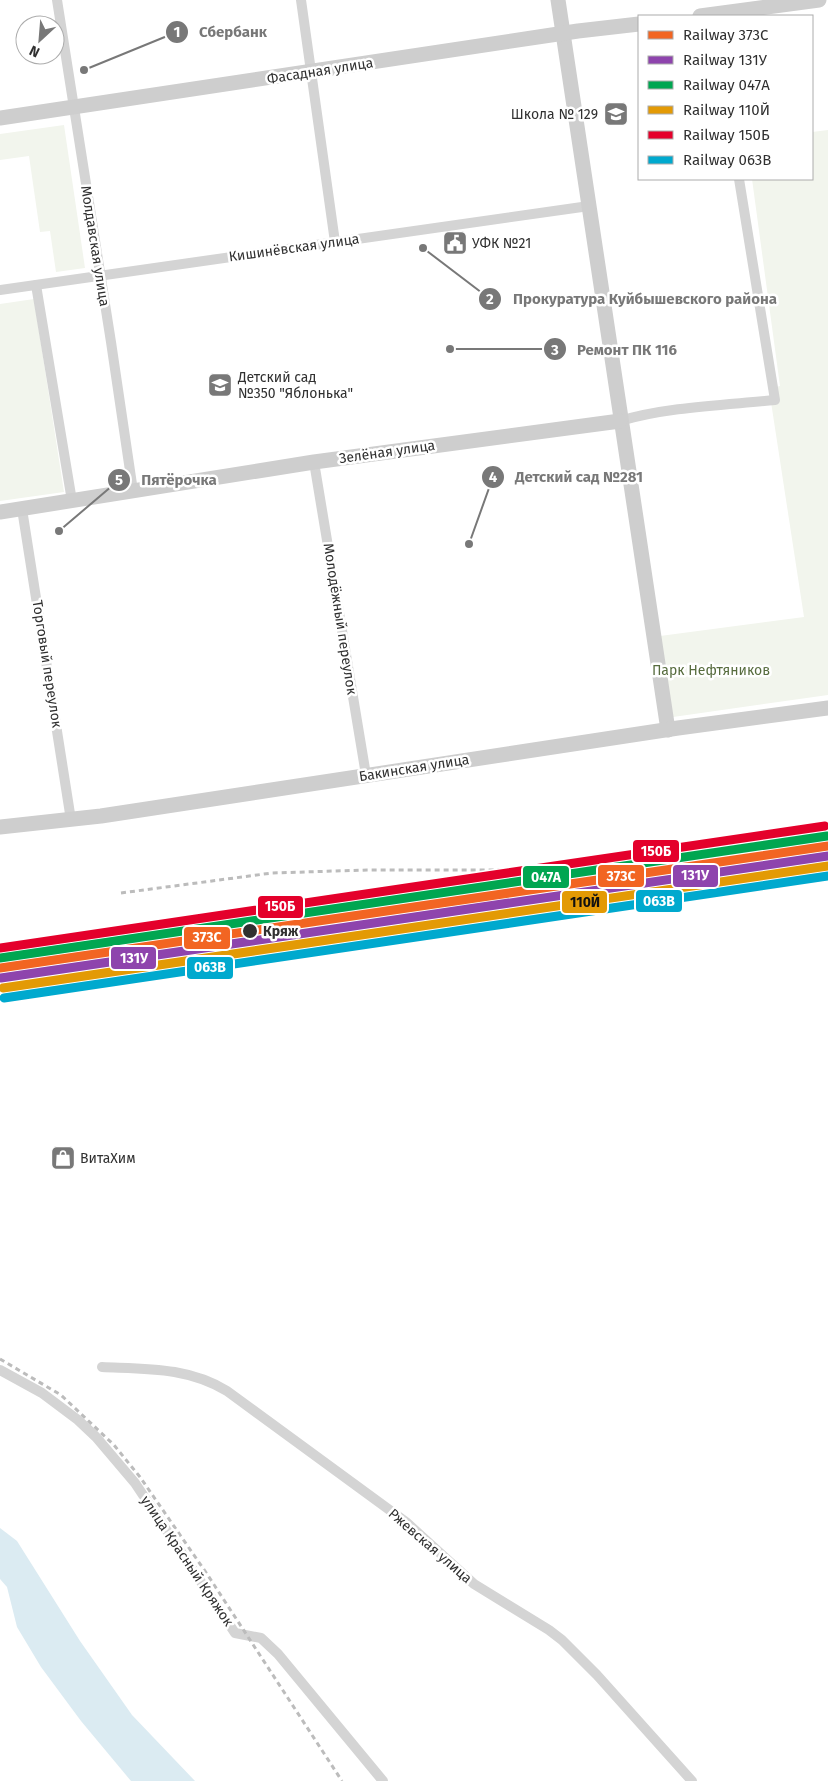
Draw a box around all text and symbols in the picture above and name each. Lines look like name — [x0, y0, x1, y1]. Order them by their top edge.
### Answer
north arrow — [15, 15, 65, 65]
legend — [638, 15, 813, 180]
callout: Сбербанк — [164, 17, 277, 47]
text: 1 — [174, 23, 180, 41]
text: Сбербанк — [199, 23, 268, 41]
text: Railway 373C — [683, 26, 769, 44]
text: N — [27, 42, 42, 61]
text: Railway 131У — [683, 51, 768, 69]
street label: Фасадная улица — [266, 54, 374, 88]
text: Railway 047А — [683, 76, 770, 94]
school or university icon: Школа № 129 — [603, 101, 629, 127]
text: Railway 110Й — [683, 101, 770, 119]
place label: Школа № 129 — [511, 106, 598, 123]
text: Railway 150Б — [683, 126, 770, 144]
text: Railway 063В — [683, 151, 771, 169]
street label: Молдавская улица — [77, 184, 113, 308]
street label: Кишинёвская улица — [228, 230, 360, 266]
public building icon: УФК №21 — [442, 230, 468, 256]
place label: УФК №21 — [472, 235, 531, 252]
callout: Прокуратура Куйбышевского района — [478, 284, 786, 314]
text: 2 — [486, 290, 494, 308]
text: Прокуратура Куйбышевского района — [513, 290, 777, 308]
callout: Ремонт ПК 116 — [542, 334, 687, 364]
text: 3 — [550, 341, 559, 359]
text: Ремонт ПК 116 — [577, 341, 678, 359]
place label: Детский сад №350 "Яблонька" — [237, 369, 353, 402]
school or university icon: Детский сад №350 "Яблонька" — [207, 372, 233, 398]
street label: Зелёная улица — [338, 437, 436, 467]
callout: Детский сад №281 — [480, 462, 653, 492]
callout: Пятёрочка — [107, 465, 227, 495]
text: 4 — [489, 468, 498, 486]
text: Детский сад №281 — [514, 468, 643, 486]
text: 5 — [115, 471, 123, 489]
text: Пятёрочка — [141, 471, 217, 489]
street label: Молодёжный переулок — [320, 542, 360, 697]
street label: Торговый переулок — [29, 599, 66, 730]
park label: Парк Нефтяников — [652, 662, 770, 679]
street label: Бакинская улица — [358, 751, 470, 785]
line badge: 150Б — [632, 839, 680, 863]
text: 150Б — [641, 843, 672, 860]
line badge: 373C — [597, 864, 645, 888]
line badge: 131У — [672, 864, 719, 888]
line badge: 047А — [522, 865, 570, 889]
text: 131У — [681, 867, 710, 884]
text: 373C — [606, 868, 636, 885]
text: 047А — [531, 869, 562, 886]
line badge: 063В — [635, 889, 683, 913]
line badge: 110Й — [561, 890, 608, 914]
text: 110Й — [570, 893, 600, 911]
text: 063В — [643, 893, 675, 910]
line badge: 150Б — [257, 895, 304, 919]
text: 150Б — [265, 898, 296, 915]
marker: Кряж — [241, 922, 259, 940]
place label: Кряж — [263, 923, 299, 940]
line badge: 373C — [183, 926, 231, 950]
text: 373C — [192, 929, 222, 946]
line badge: 131У — [110, 946, 157, 970]
text: 131У — [120, 950, 149, 967]
line badge: 063В — [186, 956, 234, 980]
text: 063В — [194, 959, 226, 976]
shop icon: ВитаХим — [50, 1145, 76, 1171]
place label: ВитаХим — [80, 1150, 136, 1167]
street label: улица Красный Кряжок — [137, 1493, 237, 1630]
street label: Ржевская улица — [385, 1505, 475, 1587]

